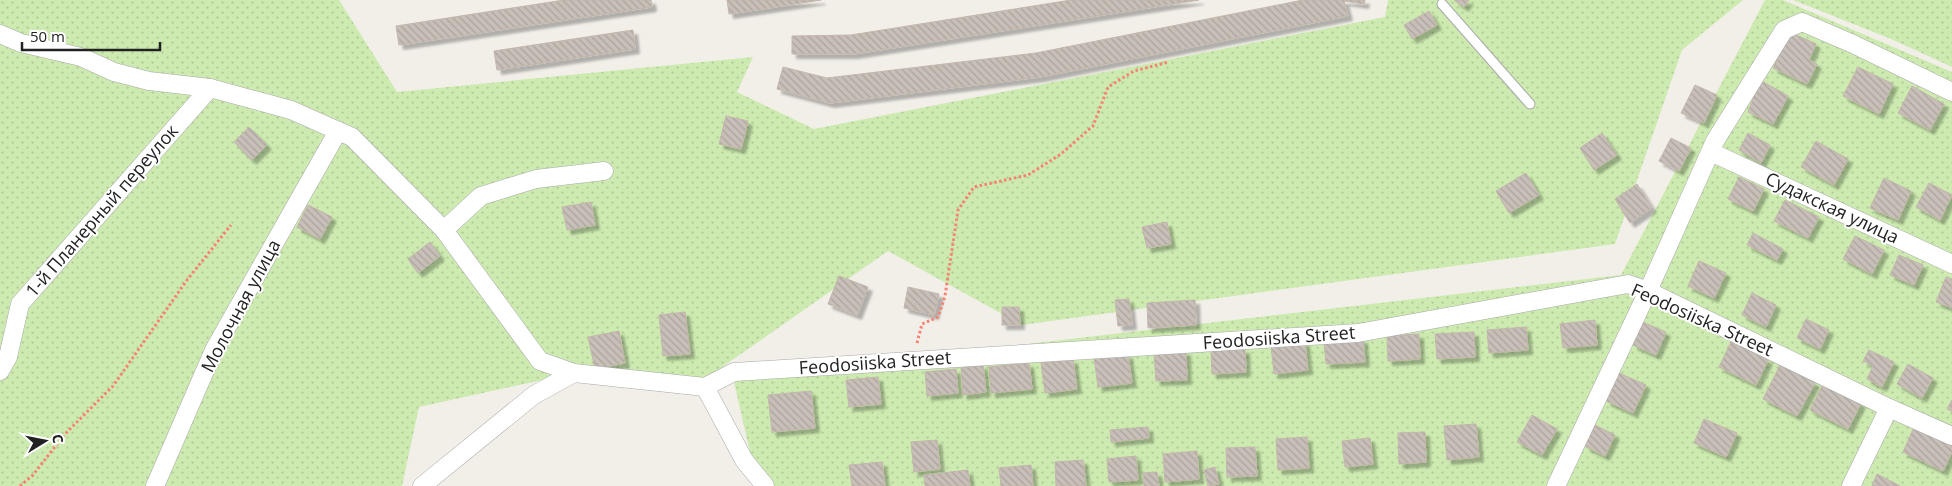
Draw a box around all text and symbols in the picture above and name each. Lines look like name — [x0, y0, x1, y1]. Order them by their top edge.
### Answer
scale bar — [22, 20, 160, 52]
text: 50 m — [30, 26, 65, 46]
street label: 1-й Планерный переулок — [20, 118, 183, 302]
street label: Судакская улица — [1762, 166, 1903, 249]
street label: Молочная улица — [195, 235, 285, 376]
street label: Feodosiiska Street — [1628, 277, 1777, 361]
street label: Feodosiiska Street — [1202, 320, 1356, 354]
street label: Feodosiiska Street — [798, 345, 952, 379]
north arrow — [20, 416, 70, 466]
text: С — [48, 433, 68, 445]

